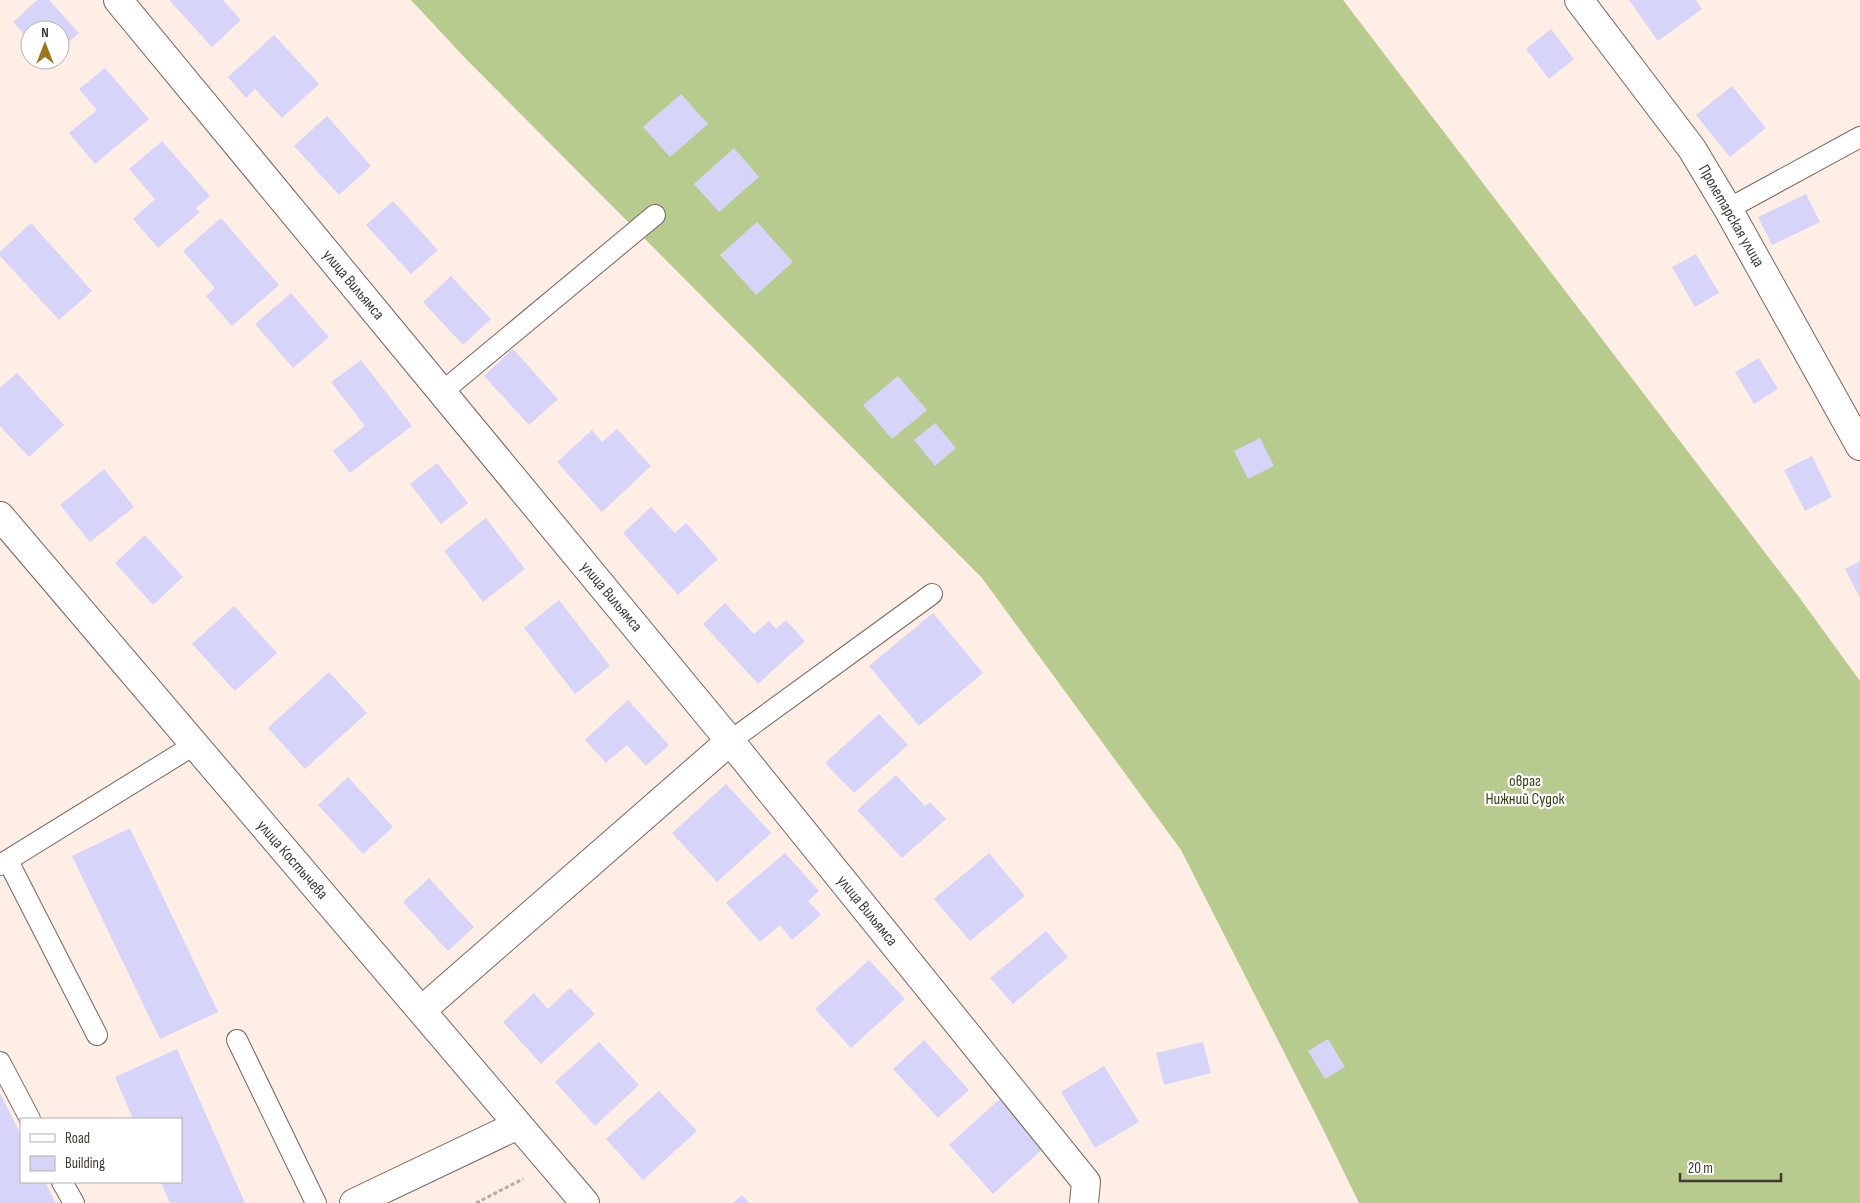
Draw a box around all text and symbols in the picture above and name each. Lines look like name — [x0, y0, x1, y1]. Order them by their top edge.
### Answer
north arrow — [20, 20, 70, 70]
text: N — [41, 24, 49, 41]
street label: Пролетарская улица — [1694, 161, 1768, 271]
street label: улица Вильямса — [318, 246, 388, 324]
street label: улица Вильямса — [576, 558, 646, 636]
park label: овраг Нижний Судок — [1485, 772, 1566, 809]
street label: улица Костычева — [252, 816, 332, 904]
street label: улица Вильямса — [833, 872, 901, 950]
legend — [20, 1118, 182, 1183]
text: Road — [65, 1129, 90, 1148]
scale bar — [1680, 1150, 1781, 1182]
text: Building — [65, 1154, 105, 1173]
text: 20 m — [1688, 1159, 1713, 1178]

